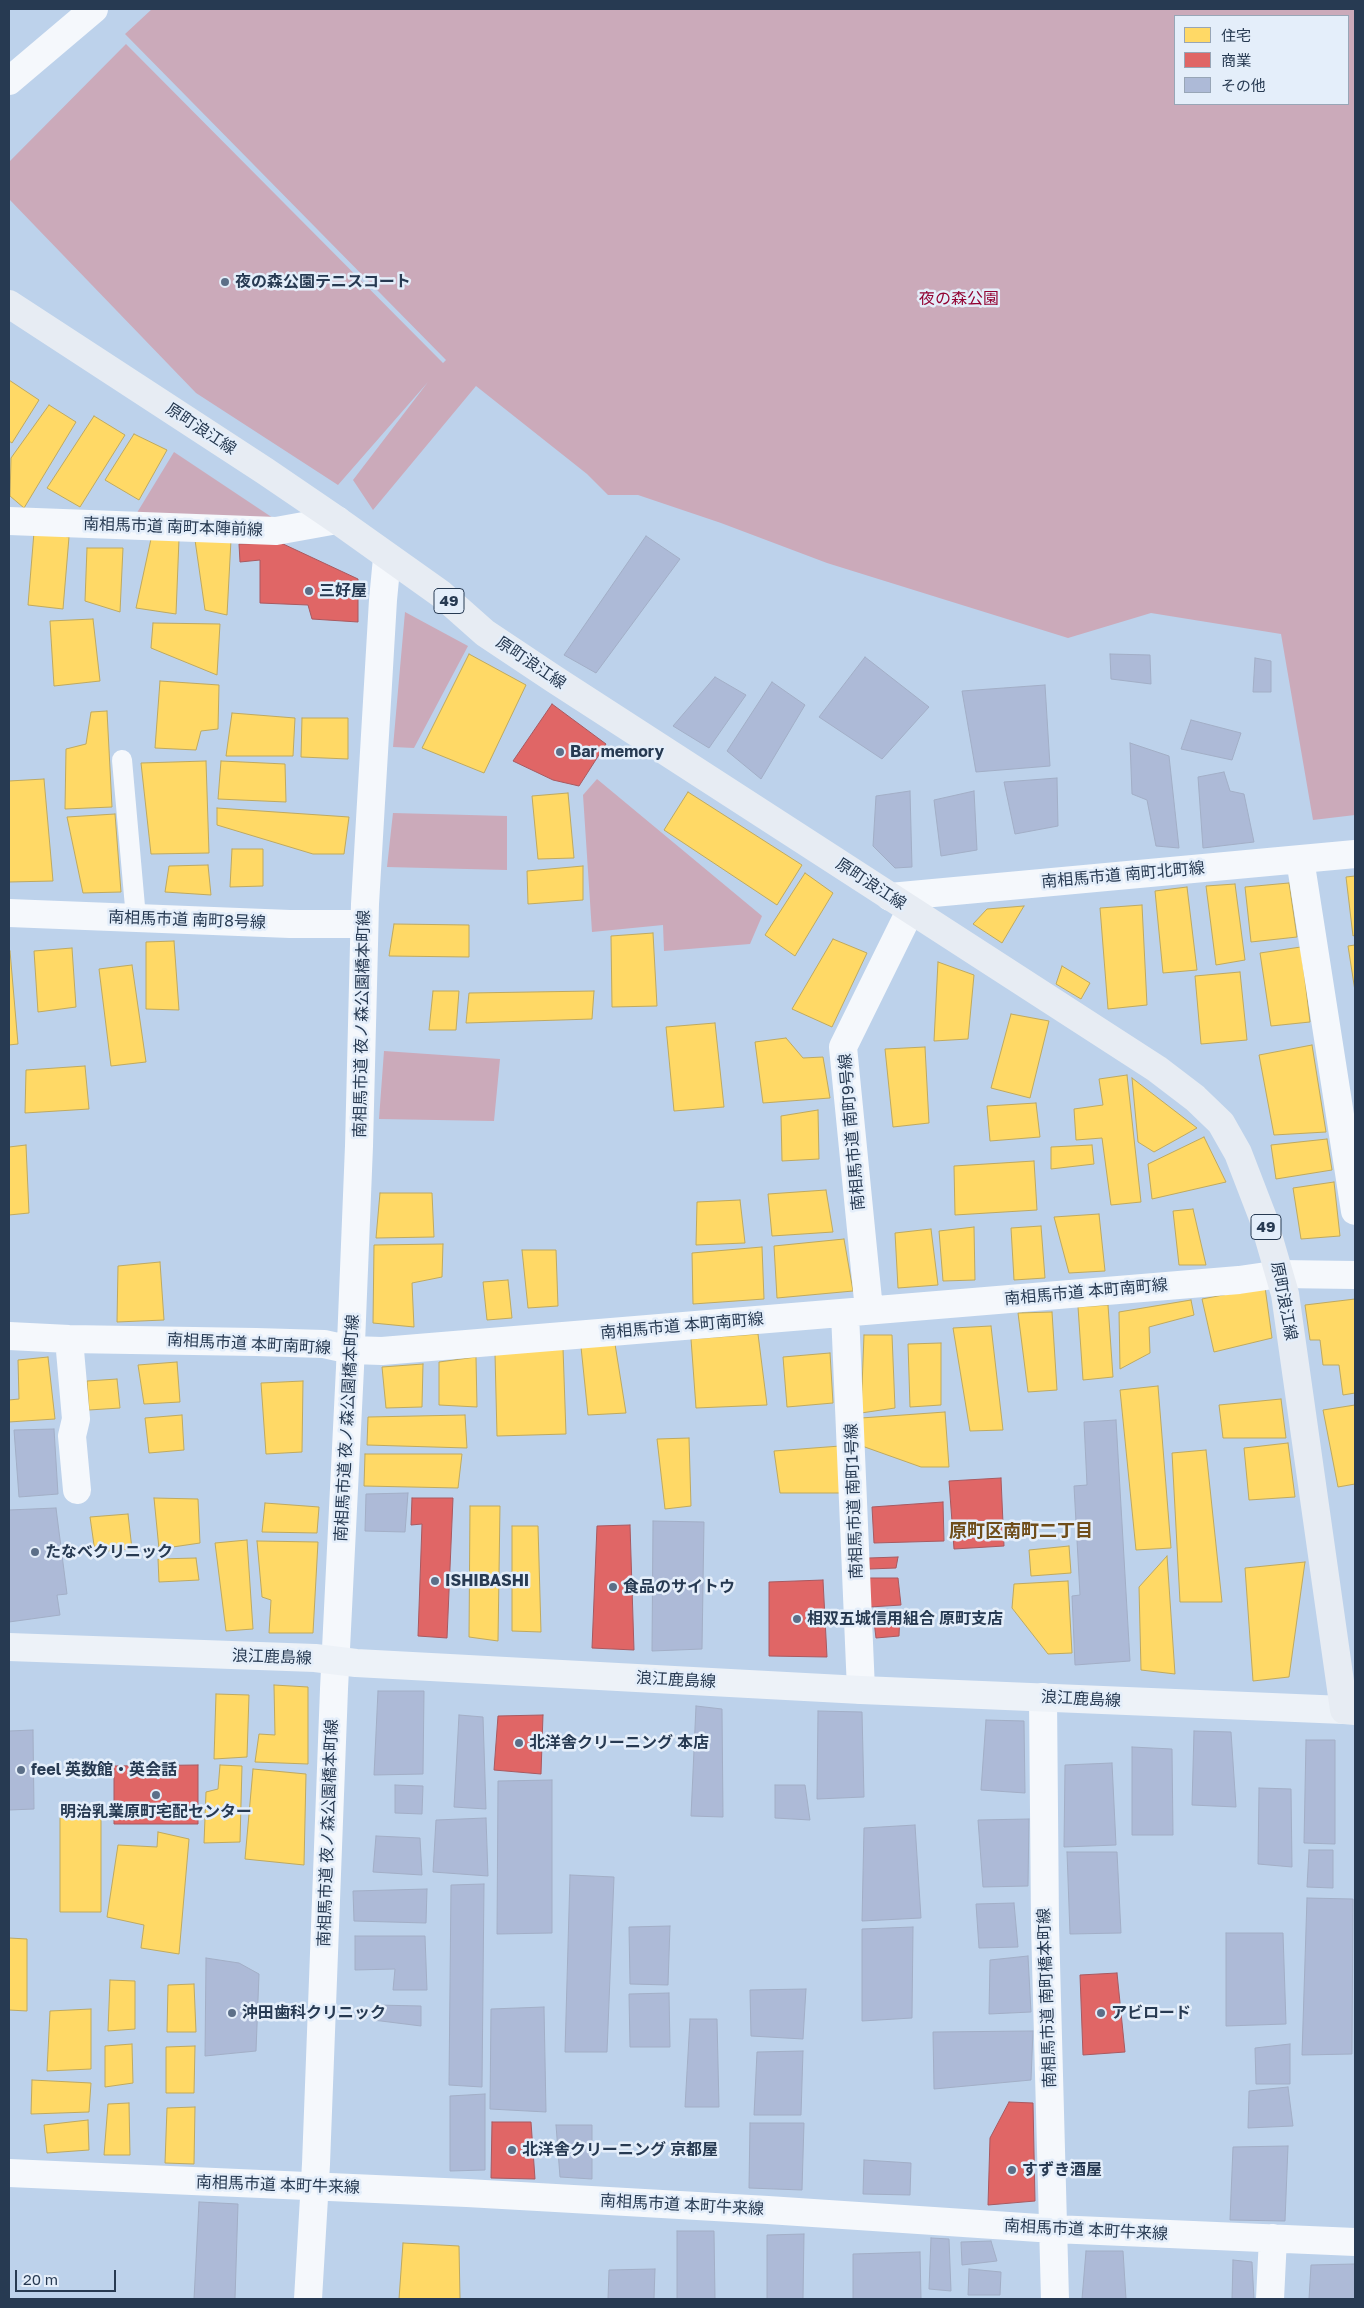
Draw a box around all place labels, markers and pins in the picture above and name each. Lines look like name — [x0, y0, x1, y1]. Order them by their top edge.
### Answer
place label: 夜の森公園テニスコート — [235, 272, 411, 292]
marker: 夜の森公園テニスコート — [219, 276, 231, 288]
place label: 三好屋 — [319, 581, 367, 601]
marker: 三好屋 — [303, 585, 315, 597]
place label: Bar memory — [570, 742, 664, 762]
marker: Bar memory — [554, 746, 566, 758]
place label: たなべクリニック — [45, 1542, 173, 1562]
marker: たなべクリニック — [29, 1546, 41, 1558]
place label: ISHIBASHI — [445, 1571, 529, 1591]
marker: ISHIBASHI — [429, 1575, 441, 1587]
place label: 食品のサイトウ — [623, 1577, 735, 1597]
marker: 食品のサイトウ — [607, 1581, 619, 1593]
place label: 相双五城信用組合 原町支店 — [807, 1609, 1003, 1629]
marker: 相双五城信用組合 原町支店 — [791, 1613, 803, 1625]
place label: 北洋舎クリーニング 本店 — [529, 1733, 709, 1753]
marker: 北洋舎クリーニング 本店 — [513, 1737, 525, 1749]
place label: feel 英数館・英会話 — [31, 1760, 177, 1780]
marker: feel 英数館・英会話 — [15, 1764, 27, 1776]
marker: 明治乳業原町宅配センター — [150, 1789, 162, 1801]
place label: 明治乳業原町宅配センター — [60, 1802, 252, 1822]
place label: 沖田歯科クリニック — [242, 2003, 386, 2023]
place label: アビロード — [1111, 2003, 1191, 2023]
marker: 沖田歯科クリニック — [226, 2007, 238, 2019]
marker: アビロード — [1095, 2007, 1107, 2019]
place label: 北洋舎クリーニング 京都屋 — [522, 2140, 718, 2160]
marker: 北洋舎クリーニング 京都屋 — [506, 2144, 518, 2156]
place label: すずき酒屋 — [1022, 2160, 1102, 2180]
marker: すずき酒屋 — [1006, 2164, 1018, 2176]

